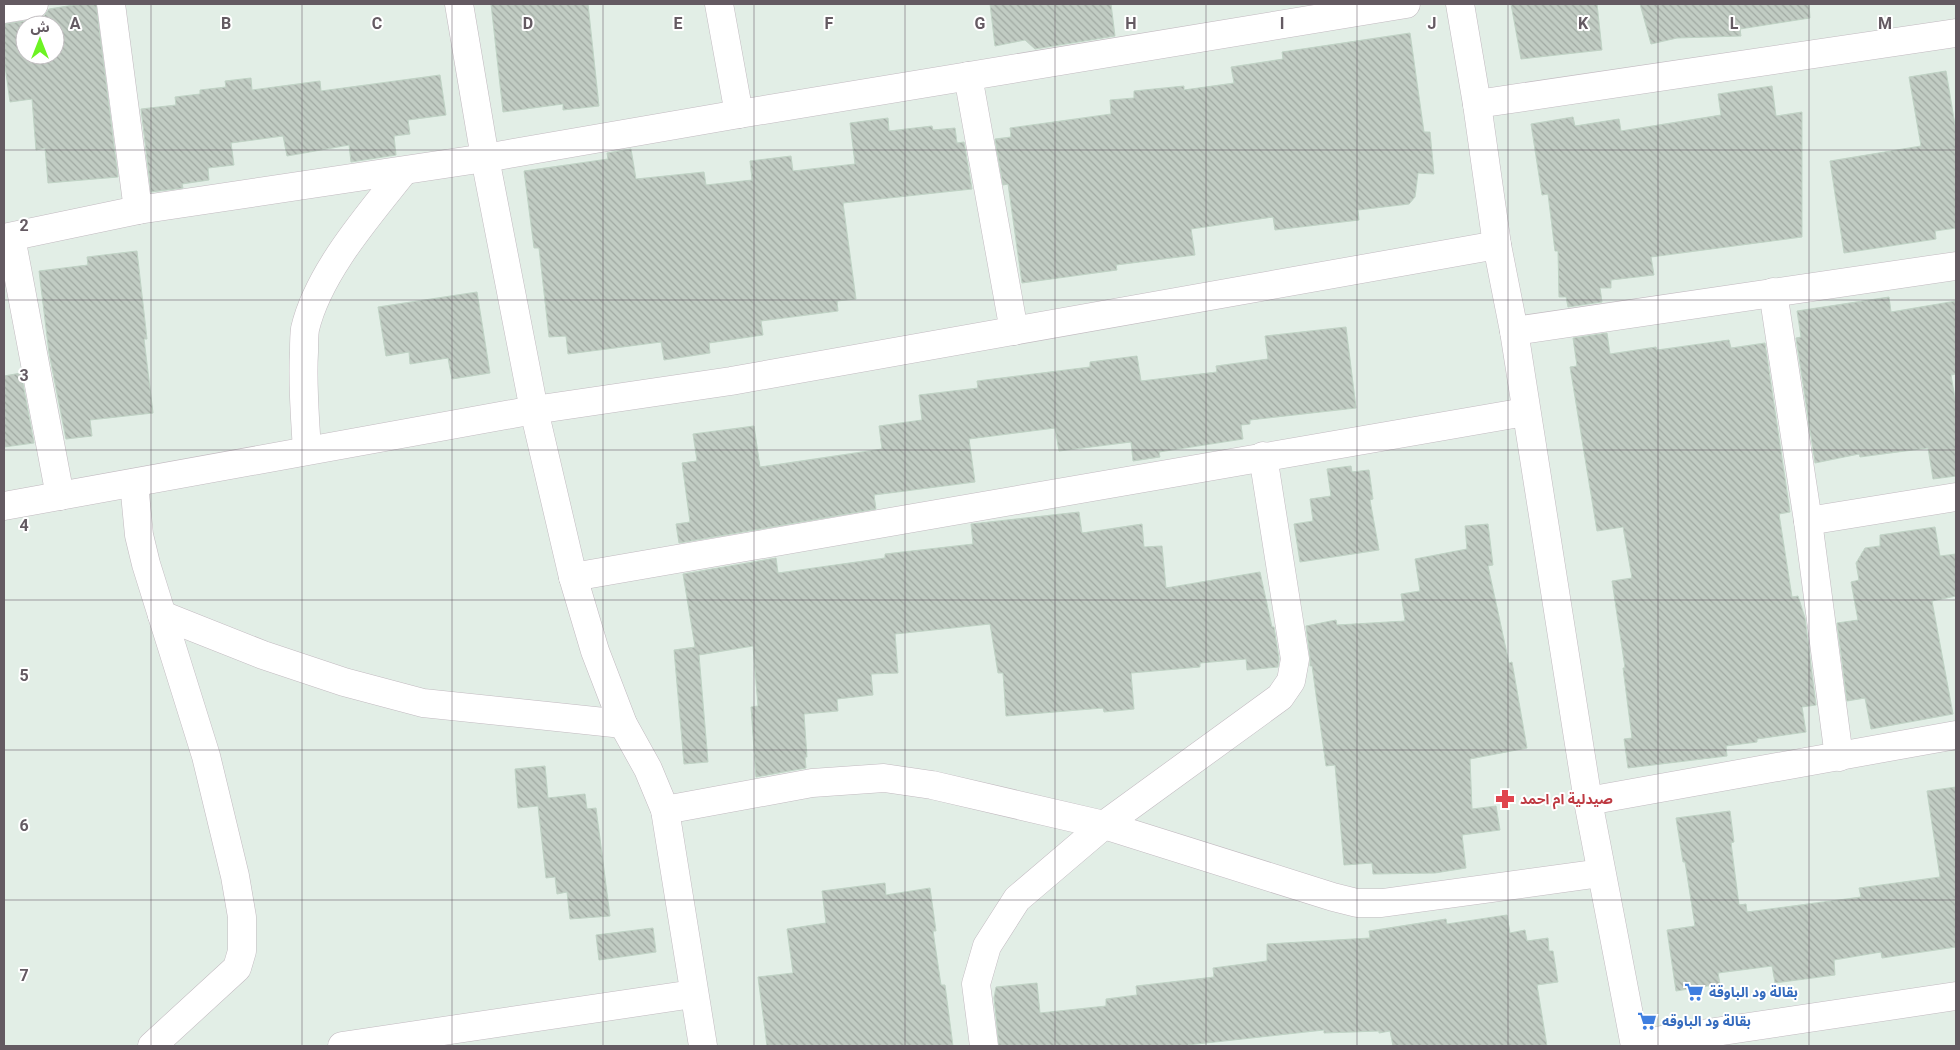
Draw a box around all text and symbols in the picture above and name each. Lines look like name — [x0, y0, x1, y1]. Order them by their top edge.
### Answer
text: A — [70, 14, 81, 33]
text: B — [221, 14, 231, 33]
text: C — [372, 14, 382, 33]
text: D — [523, 14, 533, 33]
text: E — [674, 14, 683, 33]
text: F — [825, 14, 834, 33]
text: G — [975, 14, 986, 33]
text: H — [1125, 14, 1137, 33]
text: I — [1280, 14, 1284, 33]
text: J — [1428, 14, 1436, 33]
text: K — [1578, 14, 1589, 33]
text: L — [1730, 14, 1739, 33]
text: M — [1878, 14, 1892, 33]
north arrow — [15, 15, 65, 65]
text: ش — [30, 19, 50, 35]
text: 2 — [19, 216, 29, 235]
text: 3 — [19, 366, 29, 385]
text: 4 — [19, 516, 29, 535]
text: 5 — [19, 666, 29, 685]
pharmacy icon: صيدلية ام احمد — [1494, 788, 1516, 810]
place label: صيدلية ام احمد — [1520, 791, 1613, 810]
text: 6 — [19, 816, 29, 835]
text: 7 — [19, 966, 29, 985]
supermarket icon: بقالة ود الباوقة — [1683, 981, 1705, 1003]
place label: بقالة ود الباوقة — [1709, 984, 1798, 1000]
supermarket icon: بقالة ود الباوقه — [1636, 1010, 1658, 1032]
place label: بقالة ود الباوقه — [1662, 1013, 1751, 1029]

